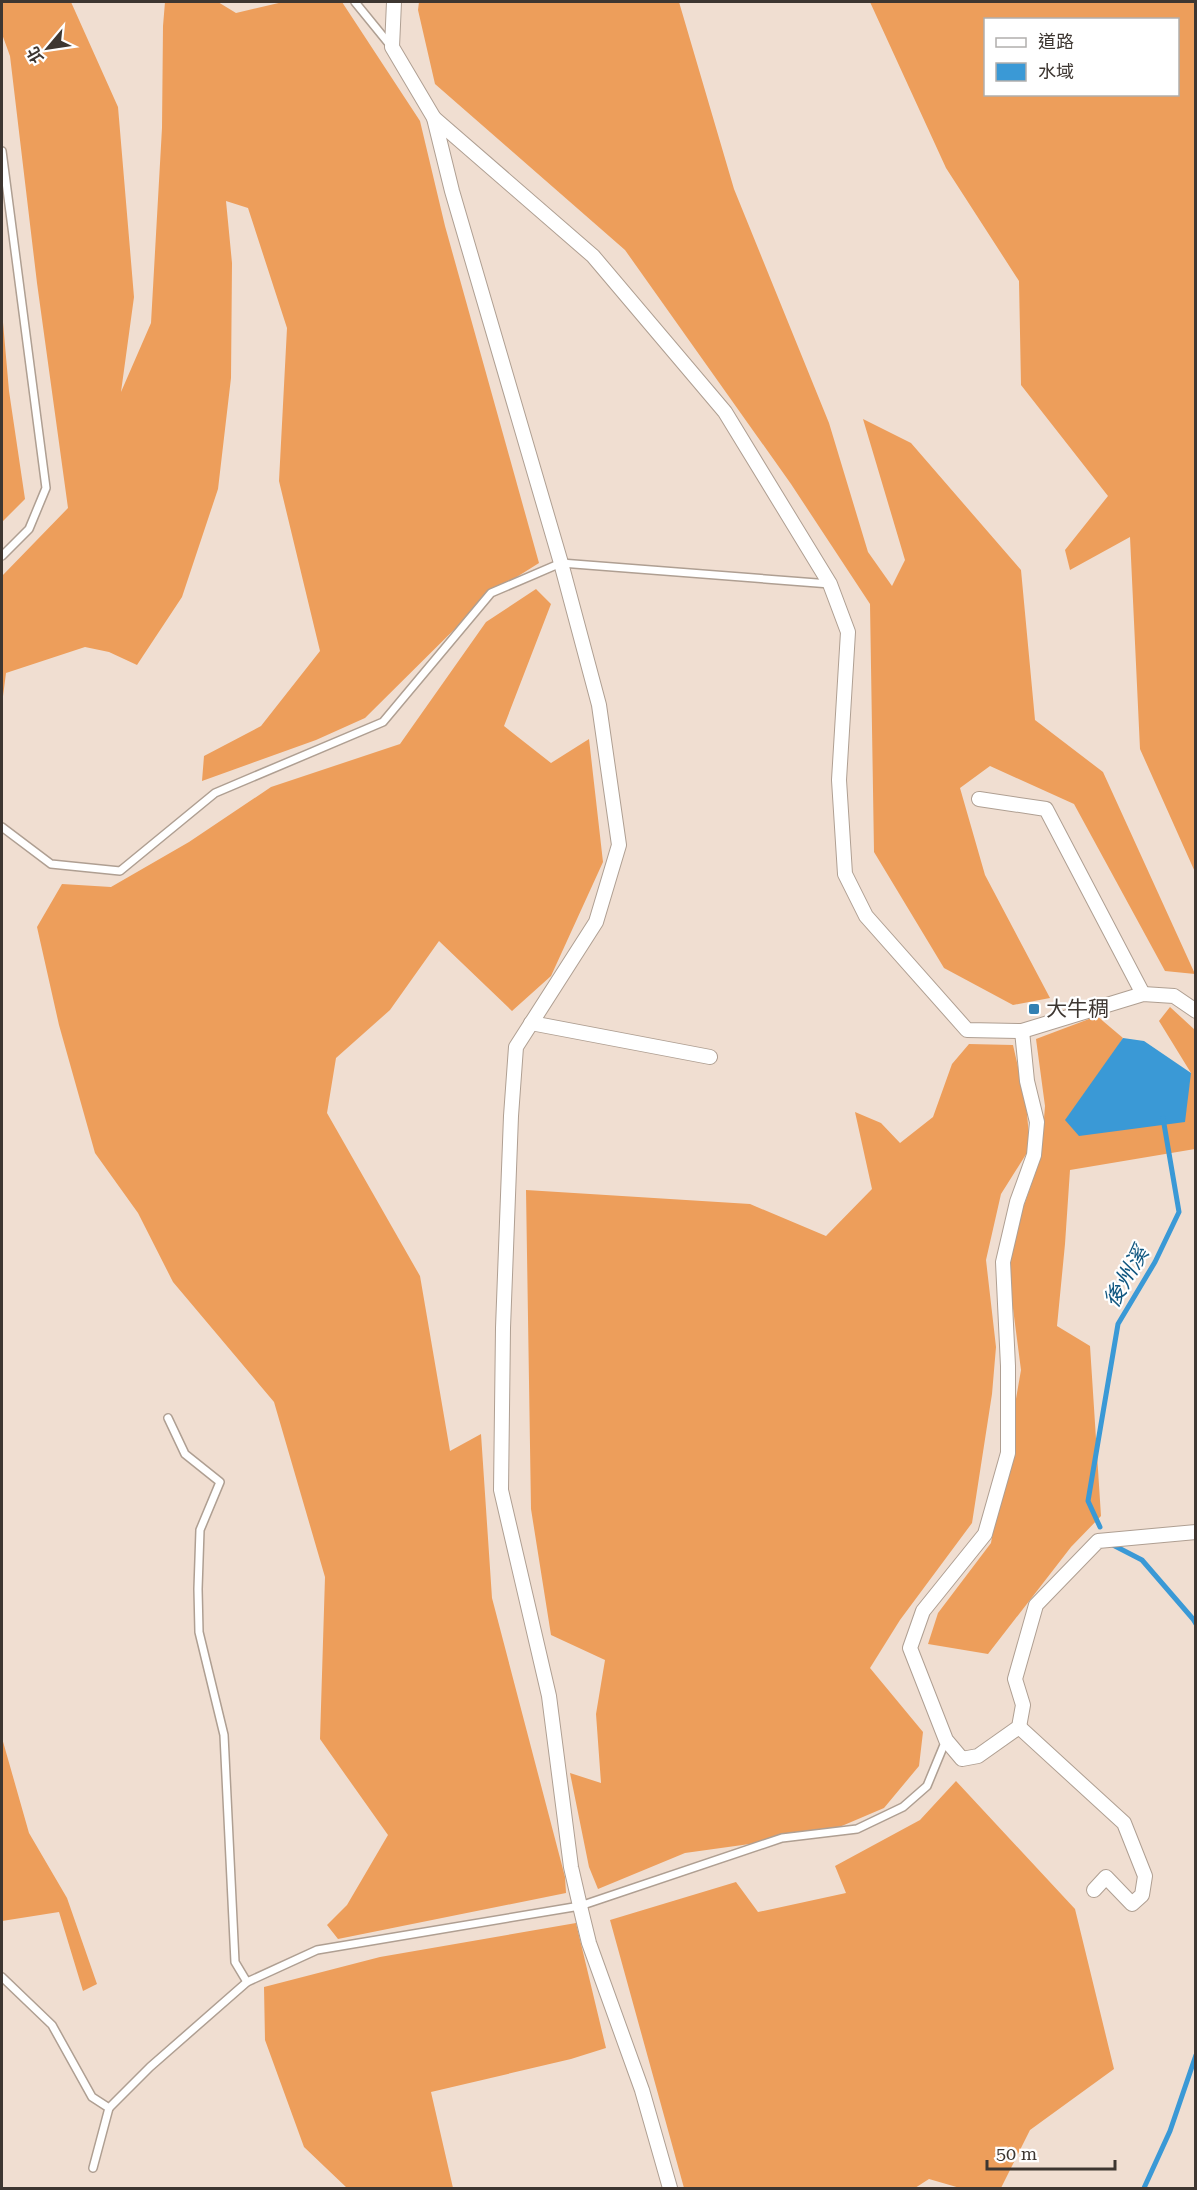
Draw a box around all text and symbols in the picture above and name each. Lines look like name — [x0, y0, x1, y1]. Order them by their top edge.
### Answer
north arrow — [18, 18, 78, 78]
legend — [984, 18, 1179, 96]
text: 道路 — [1038, 31, 1074, 52]
text: 北 — [23, 43, 48, 67]
text: 水域 — [1038, 61, 1074, 82]
place label: 大牛稠 — [1046, 997, 1109, 1021]
marker: 大牛稠 — [1027, 1002, 1041, 1016]
water label: 後州溪 — [1099, 1240, 1155, 1312]
scale bar — [987, 2133, 1114, 2171]
text: 50 m — [996, 2143, 1037, 2164]

